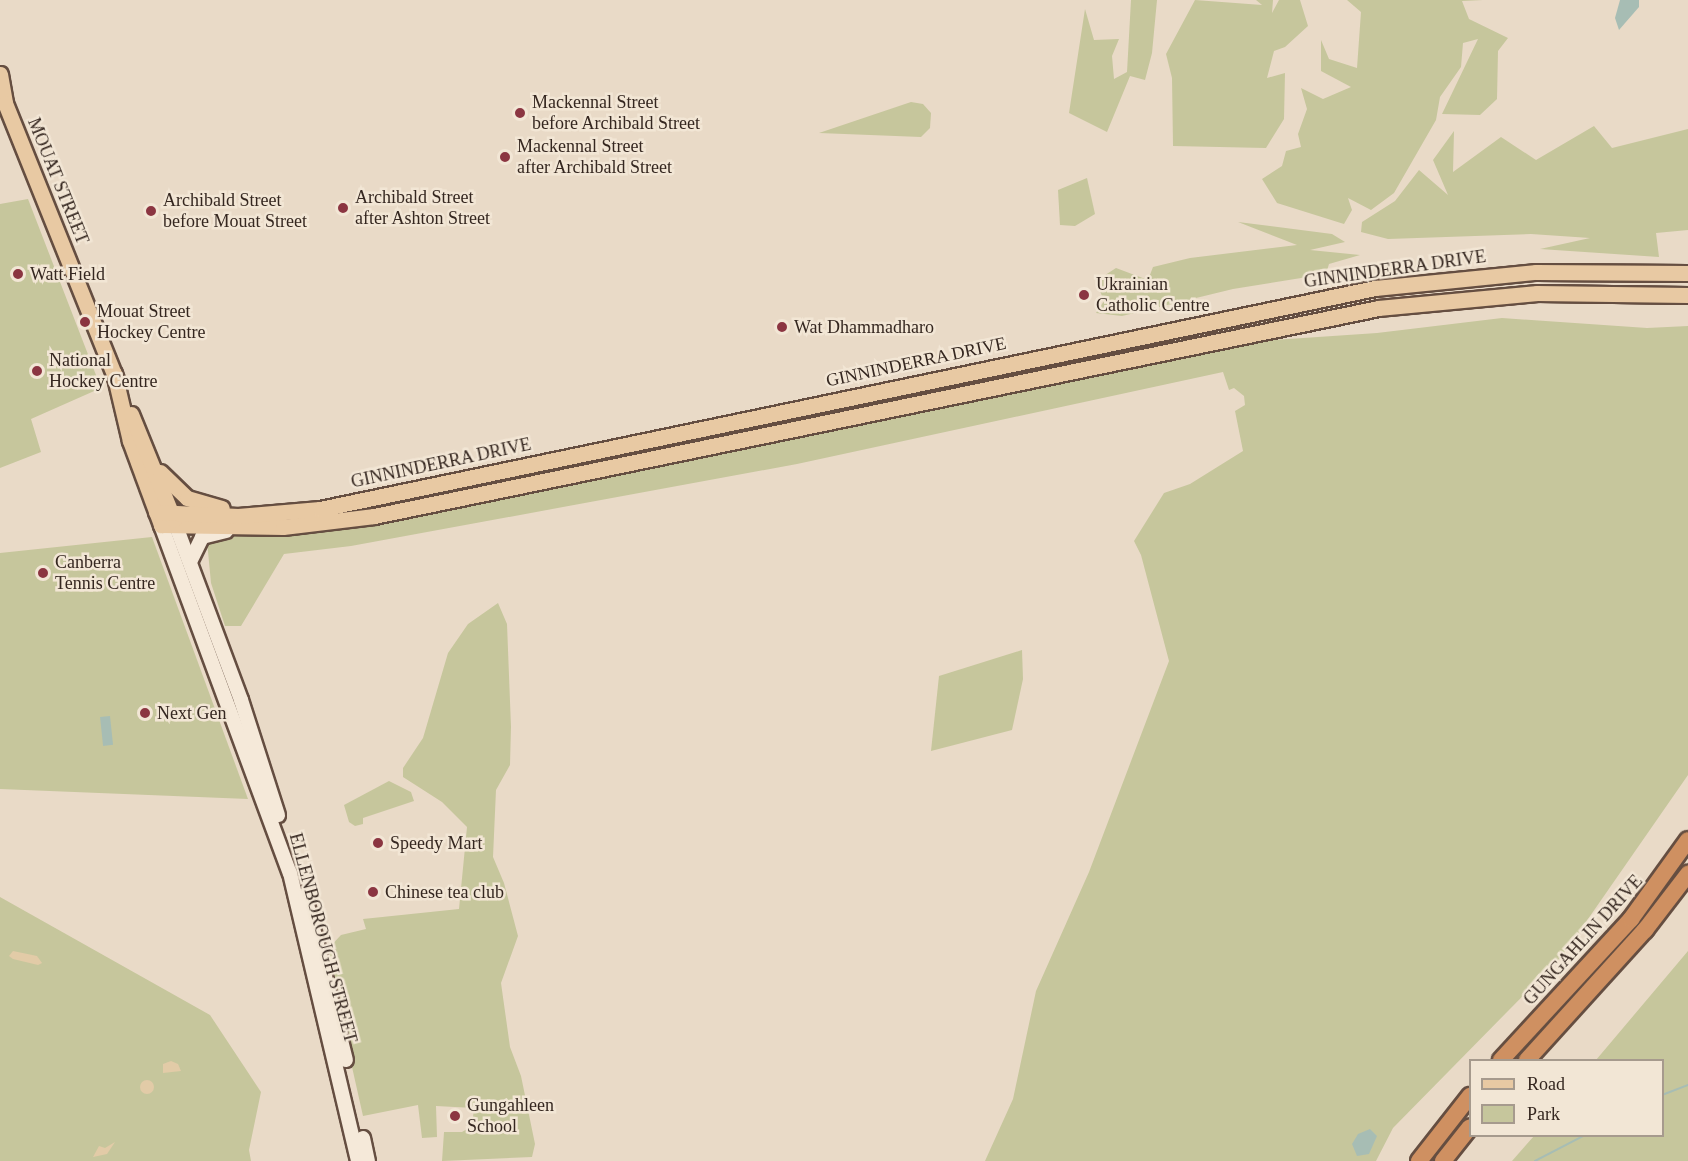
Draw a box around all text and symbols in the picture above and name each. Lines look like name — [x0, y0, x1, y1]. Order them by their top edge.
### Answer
place label: Mackennal Street before Archibald Street — [532, 92, 724, 134]
marker: Mackennal Street before Archibald Street — [513, 106, 527, 120]
street label: MOUAT STREET — [24, 117, 92, 245]
place label: Mackennal Street after Archibald Street — [517, 136, 695, 178]
marker: Mackennal Street after Archibald Street — [498, 150, 512, 164]
place label: Archibald Street after Ashton Street — [355, 187, 512, 230]
place label: Archibald Street before Mouat Street — [163, 190, 329, 232]
marker: Archibald Street after Ashton Street — [336, 201, 350, 215]
marker: Archibald Street before Mouat Street — [144, 204, 158, 218]
street label: GINNINDERRA DRIVE — [1308, 246, 1482, 292]
place label: Watt Field — [30, 263, 114, 285]
marker: Watt Field — [11, 267, 25, 281]
place label: Ukrainian Catholic Centre — [1096, 274, 1225, 316]
marker: Ukrainian Catholic Centre — [1077, 288, 1091, 302]
place label: Mouat Street Hockey Centre — [97, 301, 219, 344]
marker: Mouat Street Hockey Centre — [78, 315, 92, 329]
place label: Wat Dhammadharo — [794, 316, 957, 338]
marker: Wat Dhammadharo — [775, 320, 789, 334]
street label: GINNINDERRA DRIVE — [829, 333, 1003, 391]
place label: National Hockey Centre — [49, 350, 171, 392]
marker: National Hockey Centre — [30, 364, 44, 378]
street label: GINNINDERRA DRIVE — [354, 434, 528, 492]
place label: Canberra Tennis Centre — [55, 552, 170, 594]
marker: Canberra Tennis Centre — [36, 566, 50, 580]
place label: Next Gen — [157, 702, 232, 724]
marker: Next Gen — [138, 706, 152, 720]
place label: Speedy Mart — [390, 832, 495, 854]
street label: ELLENBOROUGH STREET — [285, 833, 361, 1043]
marker: Speedy Mart — [371, 836, 385, 850]
street label: GUNGAHLIN DRIVE — [1522, 874, 1644, 1006]
place label: Chinese tea club — [385, 881, 522, 903]
marker: Chinese tea club — [366, 885, 380, 899]
legend — [1469, 1059, 1664, 1137]
text: Road — [1527, 1074, 1565, 1094]
place label: Gungahleen School — [467, 1095, 568, 1138]
text: Park — [1527, 1104, 1560, 1124]
marker: Gungahleen School — [448, 1109, 462, 1123]

